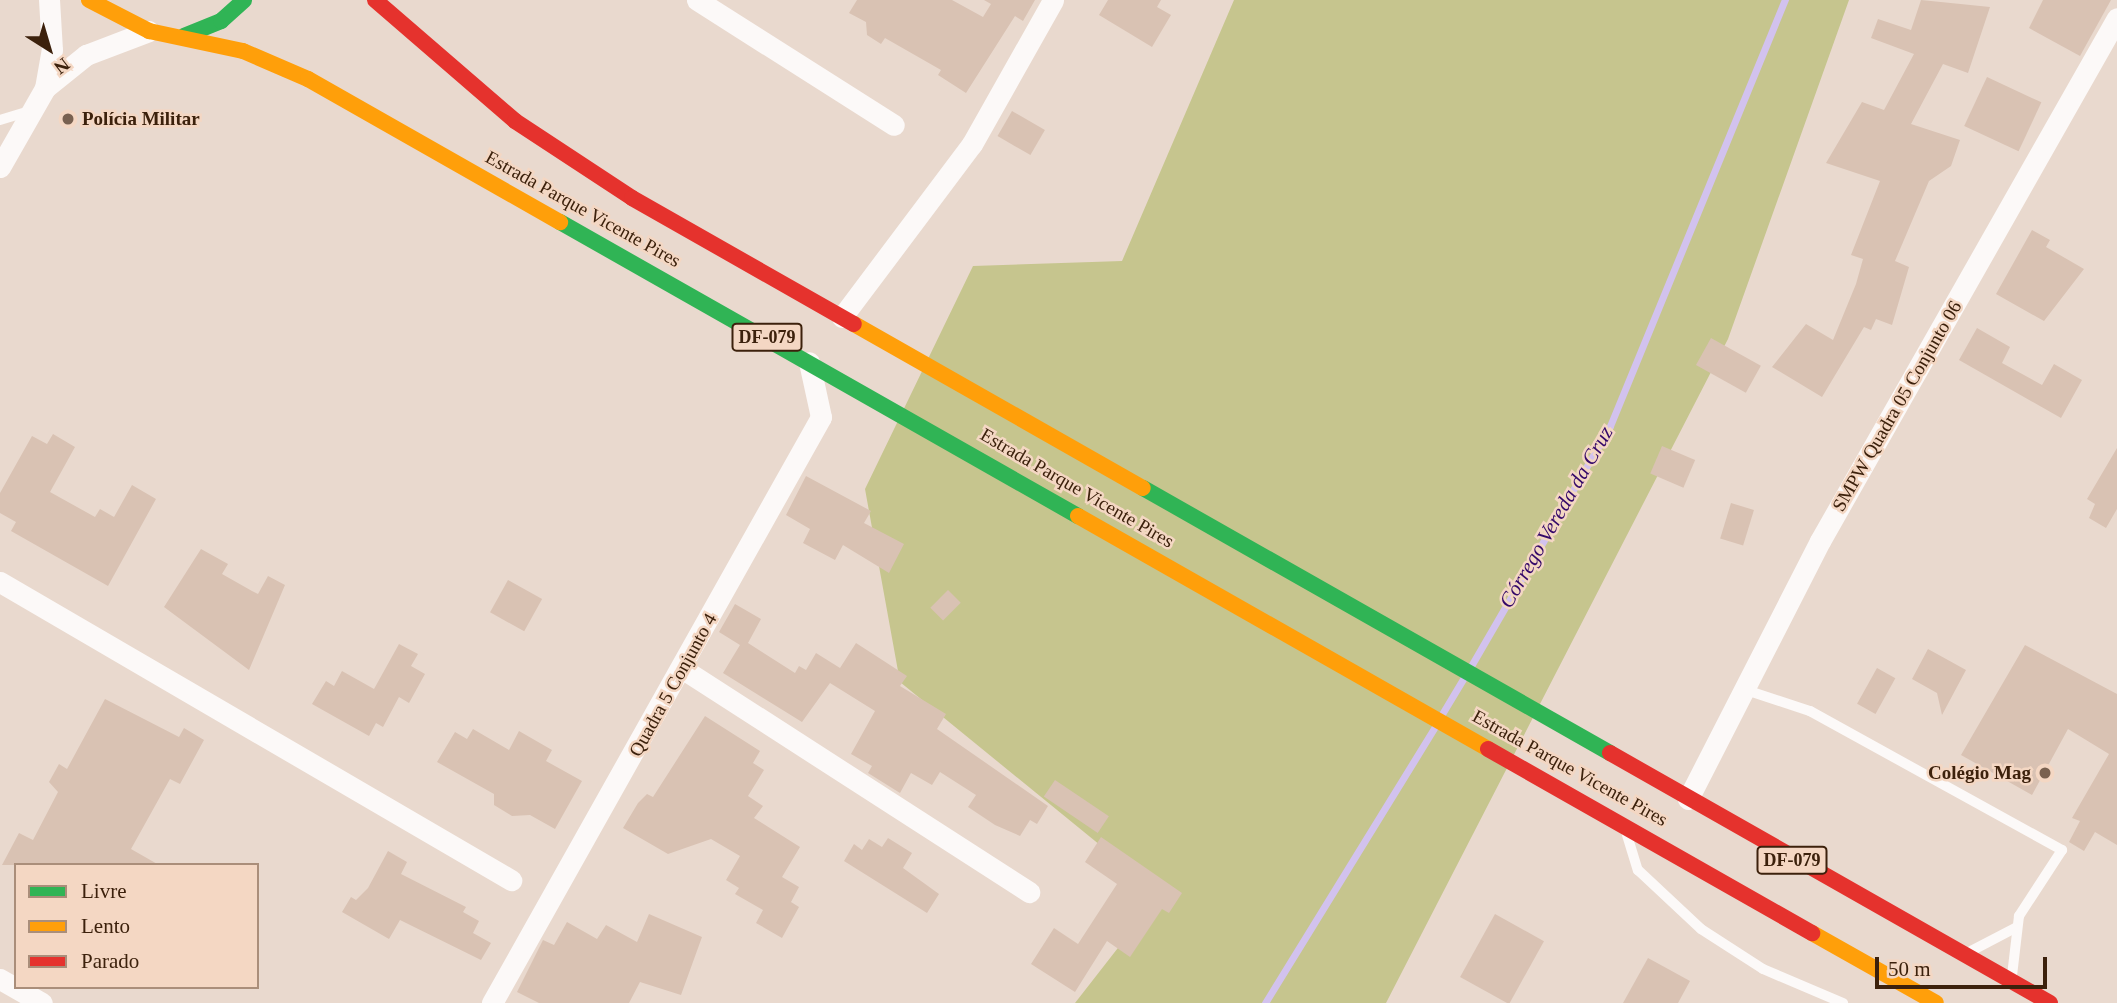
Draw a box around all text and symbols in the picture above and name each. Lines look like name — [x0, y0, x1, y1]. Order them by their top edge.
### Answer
north arrow — [14, 14, 84, 84]
text: N — [50, 54, 74, 79]
place label: Polícia Militar — [82, 108, 200, 130]
marker: Polícia Militar — [60, 111, 76, 127]
street label: Estrada Parque Vicente Pires — [481, 146, 685, 272]
street label: SMPW Quadra 05 Conjunto 06 — [1827, 297, 1967, 515]
road number: DF-079 — [730, 323, 804, 352]
water label: Córrego Vereda da Cruz — [1494, 422, 1618, 612]
street label: Estrada Parque Vicente Pires — [976, 423, 1178, 553]
street label: Quadra 5 Conjunto 4 — [624, 610, 722, 760]
street label: Estrada Parque Vicente Pires — [1468, 705, 1672, 831]
place label: Colégio Mag — [1928, 762, 2031, 784]
marker: Colégio Mag — [2037, 765, 2053, 781]
road number: DF-079 — [1755, 846, 1829, 874]
legend — [14, 863, 259, 989]
text: Livre — [81, 879, 126, 903]
text: Lento — [81, 914, 130, 938]
scale bar — [1879, 944, 2050, 988]
text: Parado — [81, 949, 139, 973]
text: 50 m — [1888, 957, 1931, 981]

